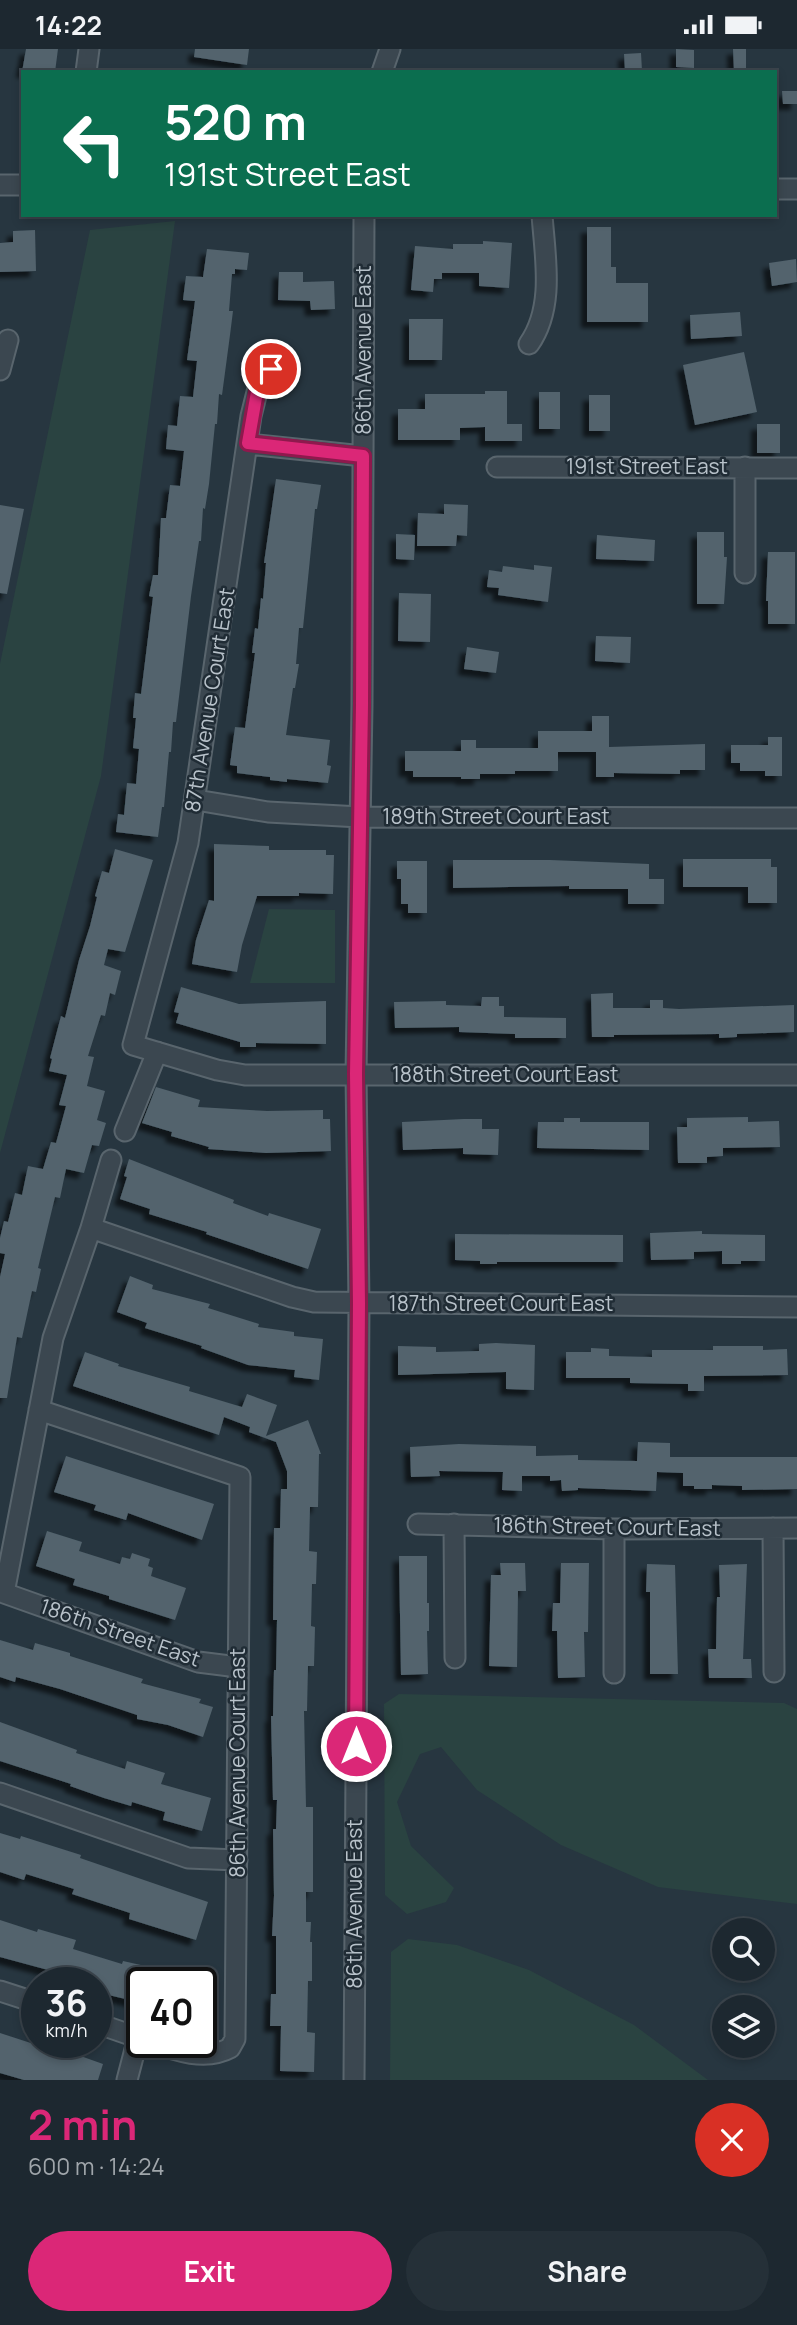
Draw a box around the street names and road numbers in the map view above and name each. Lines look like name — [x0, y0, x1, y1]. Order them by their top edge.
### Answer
street label: 86th Avenue East — [349, 265, 377, 435]
street label: 191st Street East — [566, 452, 728, 480]
street label: 87th Avenue Court East — [177, 586, 241, 814]
street label: 189th Street Court East — [382, 802, 610, 830]
street label: 188th Street Court East — [392, 1060, 618, 1088]
street label: 187th Street Court East — [388, 1289, 614, 1317]
street label: 186th Street Court East — [493, 1510, 721, 1542]
street label: 186th Street East — [37, 1592, 204, 1673]
street label: 86th Avenue Court East — [223, 1648, 251, 1878]
street label: 86th Avenue East — [340, 1819, 368, 1989]

